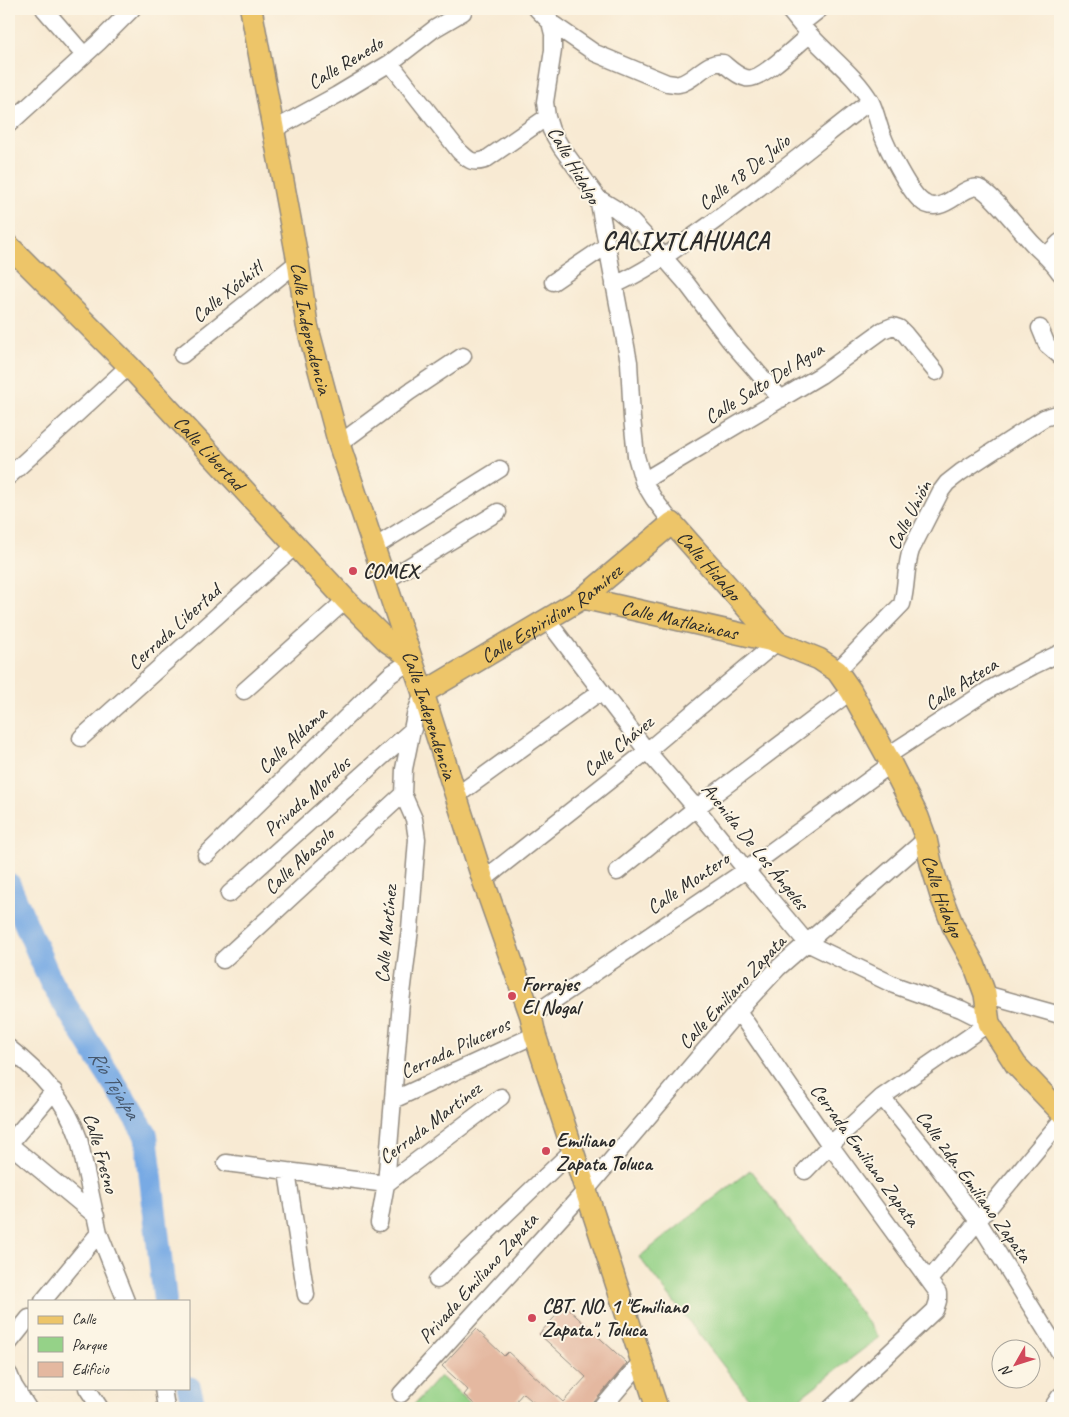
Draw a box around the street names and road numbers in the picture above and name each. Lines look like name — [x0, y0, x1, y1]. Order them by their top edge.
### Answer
street label: Calle Renedo — [303, 30, 389, 95]
street label: Calle Hidalgo — [542, 122, 607, 210]
street label: Calle 18 De Julio — [693, 128, 796, 216]
street label: Calle Xóchitl — [187, 254, 270, 328]
street label: Calle Independencia — [286, 261, 338, 398]
street label: Calle Salto Del Agua — [700, 336, 829, 430]
street label: Calle Libertad — [168, 410, 253, 498]
street label: Calle Unión — [881, 475, 938, 554]
street label: Calle Hidalgo — [672, 525, 748, 607]
street label: Calle Espiridion Ramírez — [476, 557, 628, 668]
street label: Cerrada Libertad — [122, 577, 228, 675]
street label: Calle Matlazincas — [619, 595, 742, 646]
street label: Calle Independencia — [397, 647, 463, 784]
street label: Calle Azteca — [920, 651, 1003, 716]
street label: Calle Aldama — [252, 700, 333, 779]
street label: Calle Chávez — [578, 709, 659, 782]
street label: Privada Morelos — [258, 749, 357, 842]
street label: Avenida De Los Ángeles — [696, 777, 815, 916]
street label: Calle Abasolo — [258, 821, 341, 900]
street label: Calle Montero — [642, 845, 736, 920]
street label: Calle Hidalgo — [917, 853, 970, 943]
street label: Calle Martínez — [369, 882, 403, 984]
street label: Calle Emiliano Zapata — [673, 928, 792, 1054]
street label: Cerrada Piluceros — [396, 1011, 516, 1084]
street label: Cerrada Martínez — [374, 1075, 487, 1170]
street label: Cerrada Emiliano Zapata — [805, 1079, 926, 1232]
street label: Calle 2da. Emiliano Zapata — [910, 1105, 1038, 1268]
street label: Calle Fresno — [78, 1110, 125, 1197]
street label: Privada Emiliano Zapata — [413, 1207, 544, 1348]

